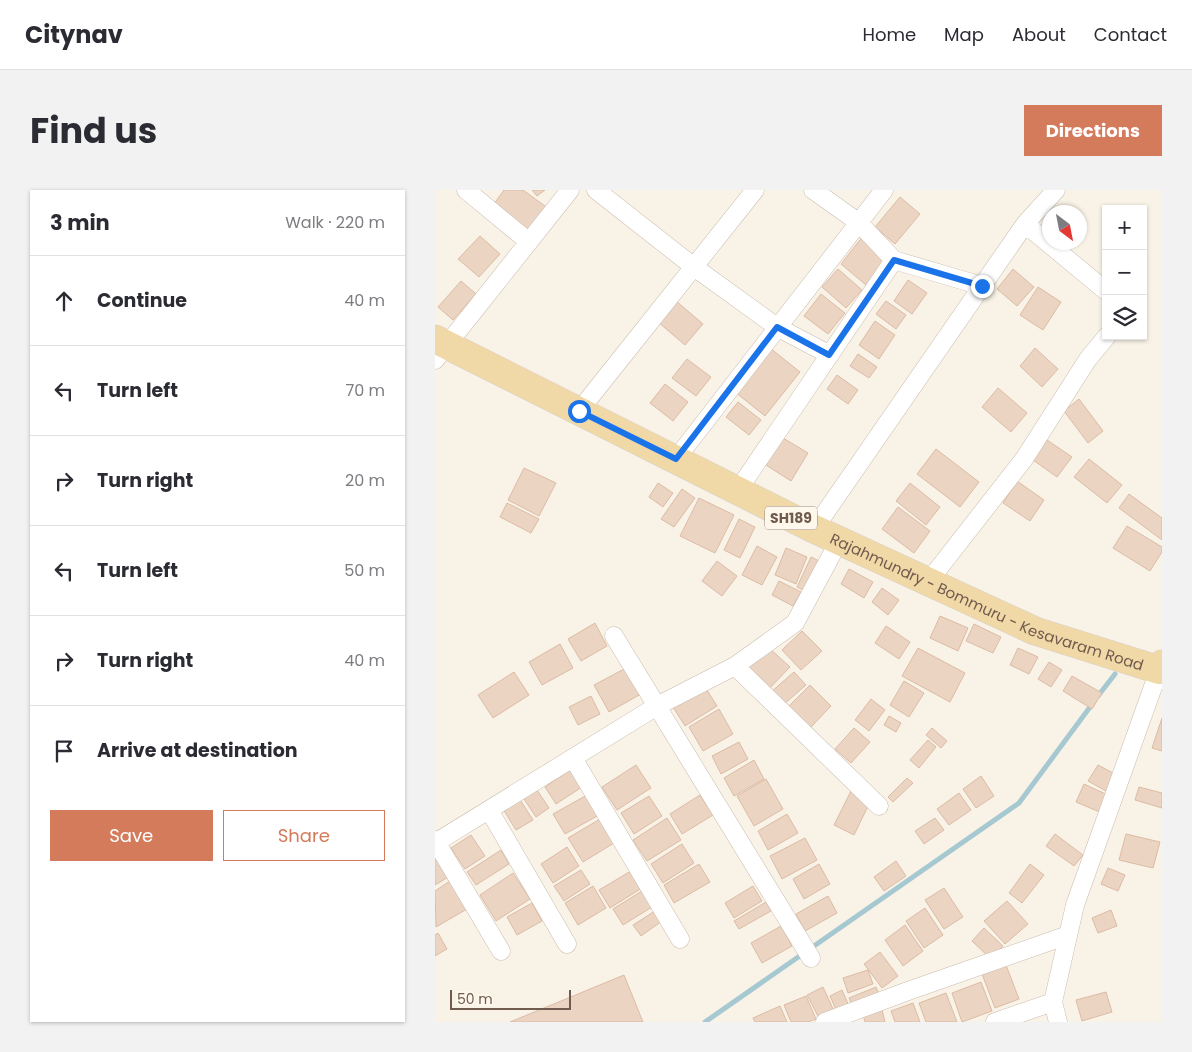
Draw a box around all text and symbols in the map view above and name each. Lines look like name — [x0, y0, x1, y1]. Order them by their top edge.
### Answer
text: Citynav — [25, 18, 123, 51]
text: Home — [862, 22, 916, 47]
text: Map — [944, 22, 984, 47]
text: About — [1012, 22, 1066, 47]
text: Contact — [1094, 22, 1167, 47]
button: Directions — [1024, 105, 1162, 156]
text: Find us — [30, 106, 157, 155]
north arrow — [1042, 205, 1087, 250]
map controls — [1102, 205, 1147, 340]
button: + — [1102, 205, 1147, 250]
text: 3 min — [50, 208, 110, 237]
text: Walk · 220 m — [285, 211, 385, 234]
button: − — [1102, 250, 1147, 295]
route end — [971, 275, 994, 298]
icon: ahead — [50, 287, 78, 315]
text: Continue — [97, 287, 187, 314]
text: 40 m — [344, 289, 385, 312]
button: layers — [1102, 295, 1147, 340]
icon: left — [50, 377, 78, 405]
text: Turn left — [97, 377, 178, 404]
text: 70 m — [345, 379, 385, 402]
route start — [568, 400, 591, 423]
icon: right — [50, 467, 78, 495]
text: Turn right — [97, 467, 193, 494]
text: 20 m — [345, 469, 385, 492]
road number: SH189 — [765, 506, 817, 529]
street label: Rajahmundry - Bommuru - Kesavaram Road — [827, 527, 1146, 675]
icon: left — [50, 557, 78, 585]
text: Turn left — [97, 557, 178, 584]
text: 50 m — [344, 559, 385, 582]
icon: right — [50, 647, 78, 675]
text: Turn right — [97, 647, 193, 674]
text: 40 m — [344, 649, 385, 672]
icon: arrive — [50, 737, 78, 765]
text: Arrive at destination — [97, 737, 298, 764]
button: Save — [50, 810, 213, 861]
button: Share — [223, 810, 385, 861]
scale bar — [450, 987, 571, 1010]
text: 50 m — [457, 989, 493, 1009]

